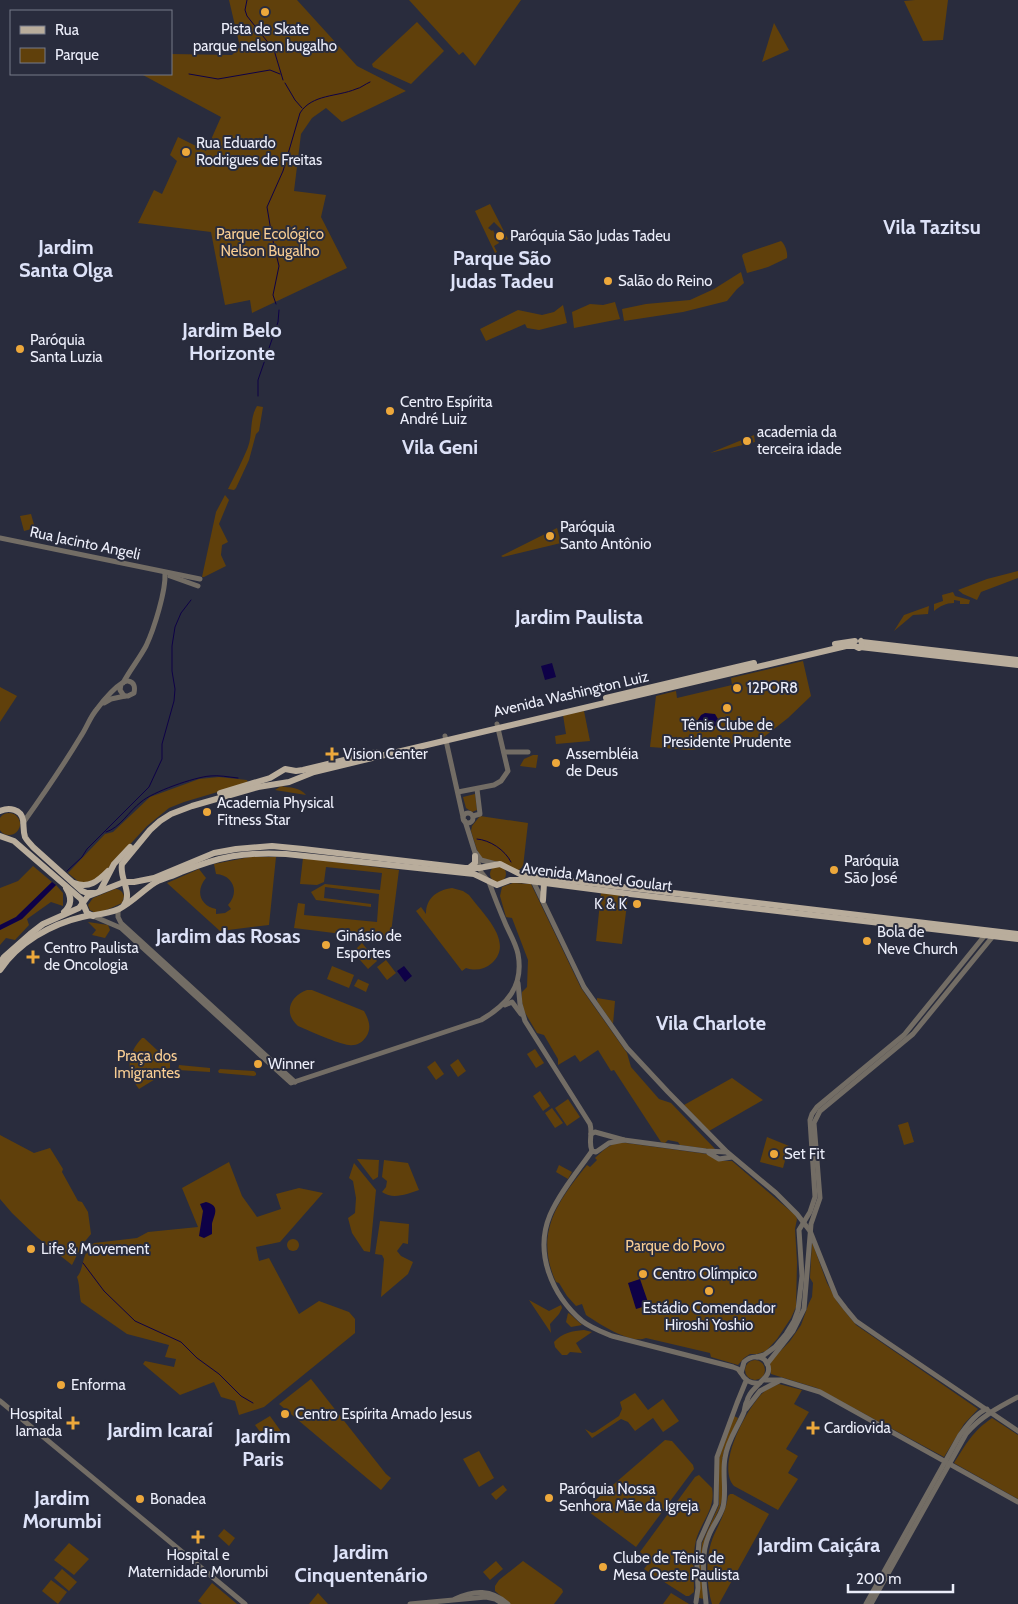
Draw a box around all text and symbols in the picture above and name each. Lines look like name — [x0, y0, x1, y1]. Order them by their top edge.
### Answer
marker: Pista de Skate parque nelson bugalho — [259, 6, 271, 18]
legend — [10, 10, 172, 75]
place label: Pista de Skate parque nelson bugalho — [193, 20, 337, 55]
text: Rua — [55, 21, 80, 39]
text: Parque — [55, 46, 99, 64]
place label: Rua Eduardo Rodrigues de Freitas — [196, 134, 322, 169]
marker: Rua Eduardo Rodrigues de Freitas — [180, 146, 192, 158]
district label: Vila Tazitsu — [883, 215, 981, 239]
park label: Parque Ecológico Nelson Bugalho — [216, 225, 324, 260]
place label: Paróquia São Judas Tadeu — [510, 227, 671, 245]
marker: Paróquia São Judas Tadeu — [494, 230, 506, 242]
district label: Jardim Santa Olga — [19, 235, 113, 282]
district label: Parque São Judas Tadeu — [449, 246, 554, 293]
place label: Salão do Reino — [618, 272, 713, 290]
marker: Salão do Reino — [602, 275, 614, 287]
district label: Jardim Belo Horizonte — [181, 318, 282, 365]
place label: Paróquia Santa Luzia — [30, 331, 103, 366]
marker: Paróquia Santa Luzia — [14, 343, 26, 355]
place label: Centro Espírita André Luiz — [400, 393, 493, 428]
marker: Centro Espírita André Luiz — [384, 405, 396, 417]
place label: academia da terceira idade — [757, 423, 842, 458]
district label: Vila Geni — [402, 435, 478, 459]
marker: academia da terceira idade — [741, 435, 753, 447]
place label: Paróquia Santo Antônio — [560, 518, 651, 553]
street label: Rua Jacinto Angeli — [28, 522, 142, 564]
marker: Paróquia Santo Antônio — [544, 530, 556, 542]
district label: Jardim Paulista — [514, 605, 643, 629]
street label: Avenida Washington Luiz — [492, 667, 650, 721]
place label: 12POR8 — [747, 679, 798, 697]
marker: 12POR8 — [731, 682, 743, 694]
marker: Tênis Clube de Presidente Prudente — [721, 702, 733, 714]
place label: Tênis Clube de Presidente Prudente — [663, 716, 792, 751]
place label: Vision Center — [343, 745, 428, 763]
place label: Assembléia de Deus — [566, 745, 639, 780]
marker: Vision Center — [325, 747, 339, 761]
marker: Assembléia de Deus — [550, 757, 562, 769]
place label: Academia Physical Fitness Star — [217, 794, 334, 829]
marker: Academia Physical Fitness Star — [201, 806, 213, 818]
place label: Paróquia São José — [844, 852, 900, 887]
street label: Avenida Manoel Goulart — [521, 859, 673, 895]
marker: Paróquia São José — [828, 864, 840, 876]
place label: K & K — [594, 895, 627, 913]
marker: K & K — [631, 898, 643, 910]
place label: Bola de Neve Church — [877, 923, 958, 958]
district label: Jardim das Rosas — [155, 924, 300, 948]
place label: Ginásio de Esportes — [336, 927, 402, 962]
marker: Bola de Neve Church — [861, 935, 873, 947]
place label: Centro Paulista de Oncologia — [44, 939, 140, 974]
marker: Ginásio de Esportes — [320, 939, 332, 951]
marker: Centro Paulista de Oncologia — [26, 950, 40, 964]
district label: Vila Charlote — [656, 1011, 766, 1035]
park label: Praça dos Imigrantes — [114, 1047, 180, 1082]
place label: Winner — [268, 1055, 315, 1073]
marker: Winner — [252, 1058, 264, 1070]
place label: Set Fit — [784, 1145, 825, 1163]
marker: Set Fit — [768, 1148, 780, 1160]
park label: Parque do Povo — [625, 1237, 725, 1255]
place label: Life & Movement — [41, 1240, 149, 1258]
marker: Life & Movement — [25, 1243, 37, 1255]
place label: Centro Olímpico — [653, 1265, 757, 1283]
marker: Centro Olímpico — [637, 1268, 649, 1280]
marker: Estádio Comendador Hiroshi Yoshio — [703, 1285, 715, 1297]
place label: Estádio Comendador Hiroshi Yoshio — [642, 1299, 776, 1334]
place label: Enforma — [71, 1376, 126, 1394]
marker: Enforma — [55, 1379, 67, 1391]
place label: Hospital Iamada — [10, 1405, 63, 1440]
place label: Centro Espírita Amado Jesus — [295, 1405, 472, 1423]
marker: Centro Espírita Amado Jesus — [279, 1408, 291, 1420]
marker: Hospital Iamada — [66, 1416, 80, 1430]
district label: Jardim Icaraí — [106, 1418, 213, 1442]
place label: Cardiovida — [824, 1419, 891, 1437]
marker: Cardiovida — [806, 1421, 820, 1435]
district label: Jardim Paris — [234, 1424, 291, 1471]
place label: Paróquia Nossa Senhora Mãe da Igreja — [559, 1480, 699, 1515]
district label: Jardim Morumbi — [22, 1486, 102, 1533]
place label: Bonadea — [150, 1490, 207, 1508]
marker: Paróquia Nossa Senhora Mãe da Igreja — [543, 1492, 555, 1504]
marker: Bonadea — [134, 1493, 146, 1505]
marker: Hospital e Maternidade Morumbi — [191, 1530, 205, 1544]
district label: Jardim Caiçára — [757, 1533, 880, 1557]
district label: Jardim Cinquentenário — [294, 1540, 428, 1587]
place label: Hospital e Maternidade Morumbi — [128, 1546, 268, 1581]
place label: Clube de Tênis de Mesa Oeste Paulista — [613, 1549, 740, 1584]
marker: Clube de Tênis de Mesa Oeste Paulista — [597, 1561, 609, 1573]
scale bar — [848, 1562, 953, 1594]
text: 200 m — [856, 1570, 901, 1588]

